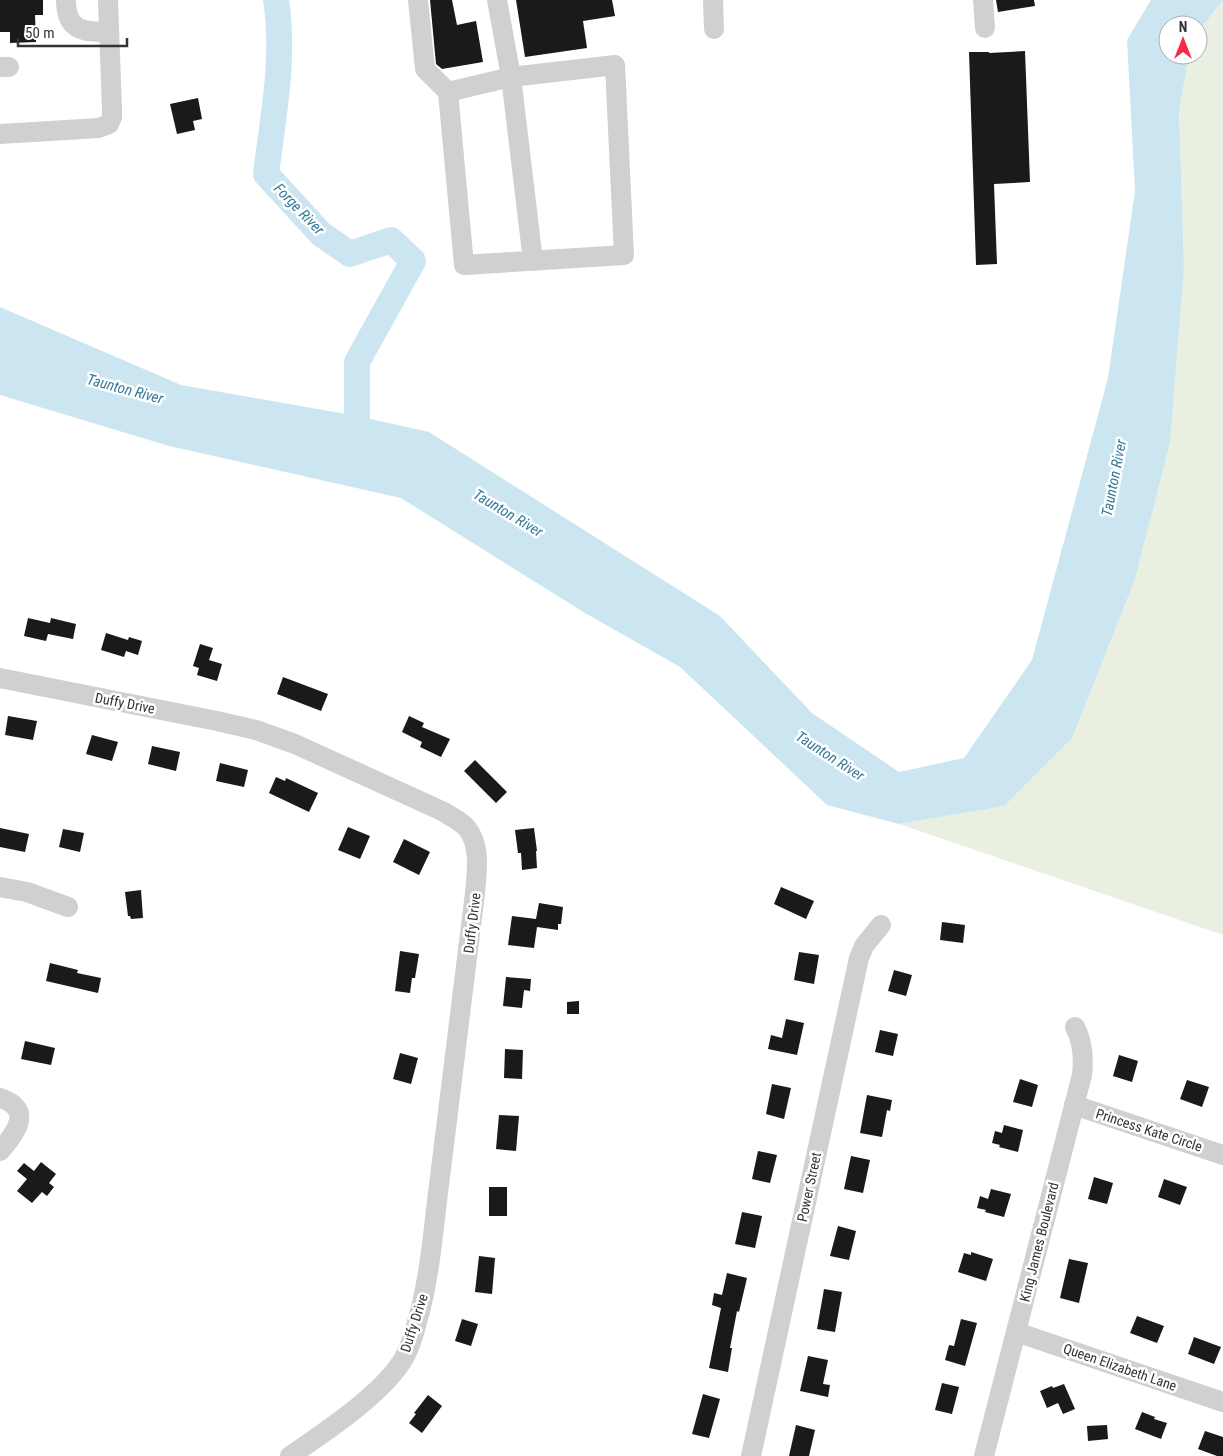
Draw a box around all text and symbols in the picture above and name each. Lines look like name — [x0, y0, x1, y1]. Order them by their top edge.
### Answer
scale bar — [18, 15, 126, 47]
north arrow — [1158, 15, 1208, 65]
text: N — [1179, 19, 1187, 35]
text: 50 m — [25, 24, 55, 42]
water label: Forge River — [270, 180, 328, 239]
water label: Taunton River — [85, 370, 166, 408]
water label: Taunton River — [1098, 437, 1130, 518]
water label: Taunton River — [470, 485, 547, 541]
street label: Duffy Drive — [94, 689, 157, 717]
water label: Taunton River — [792, 727, 868, 785]
street label: Duffy Drive — [460, 892, 484, 954]
street label: Princess Kate Circle — [1094, 1105, 1205, 1155]
street label: Power Street — [794, 1151, 824, 1223]
street label: King James Boulevard — [1016, 1181, 1062, 1303]
street label: Duffy Drive — [397, 1291, 431, 1354]
street label: Queen Elizabeth Lane — [1061, 1340, 1179, 1394]

